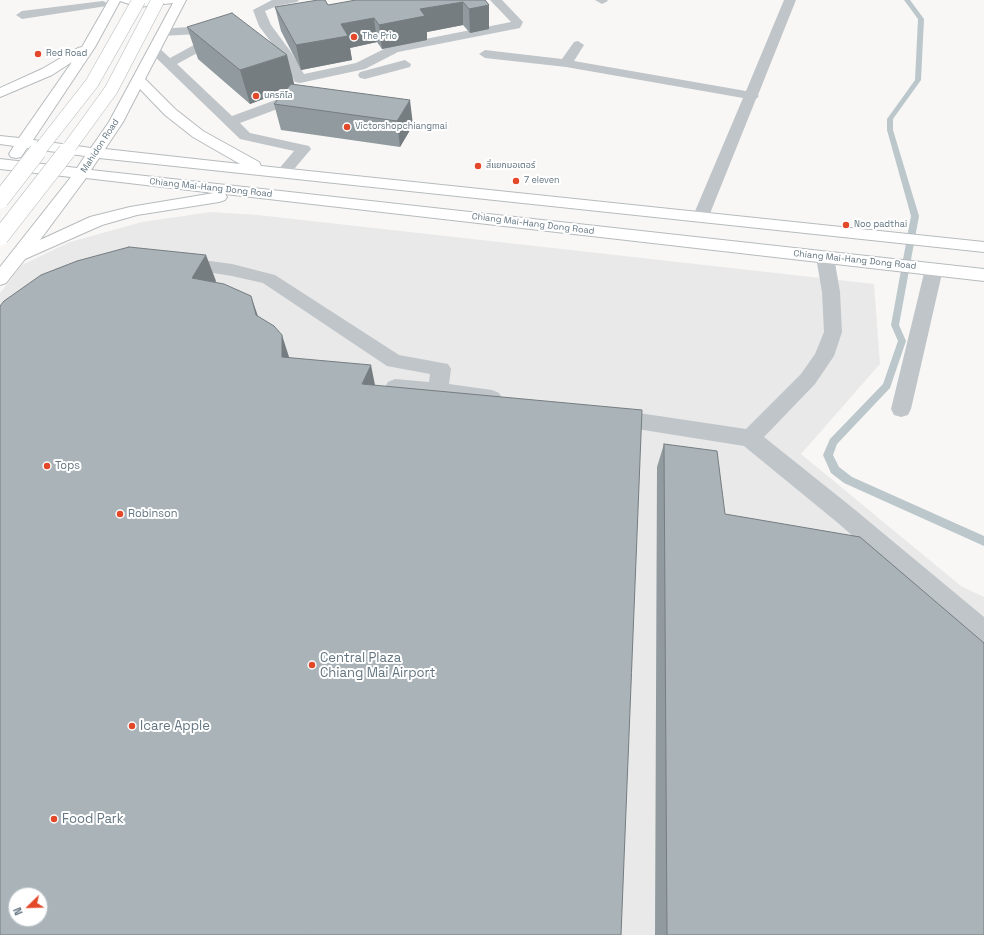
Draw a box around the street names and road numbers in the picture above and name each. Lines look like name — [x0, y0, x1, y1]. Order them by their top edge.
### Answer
street label: Mahidon Road — [79, 117, 121, 175]
street label: Chiang Mai-Hang Dong Road — [149, 176, 273, 200]
street label: Chiang Mai-Hang Dong Road — [471, 211, 595, 237]
street label: Chiang Mai-Hang Dong Road — [793, 248, 917, 272]

